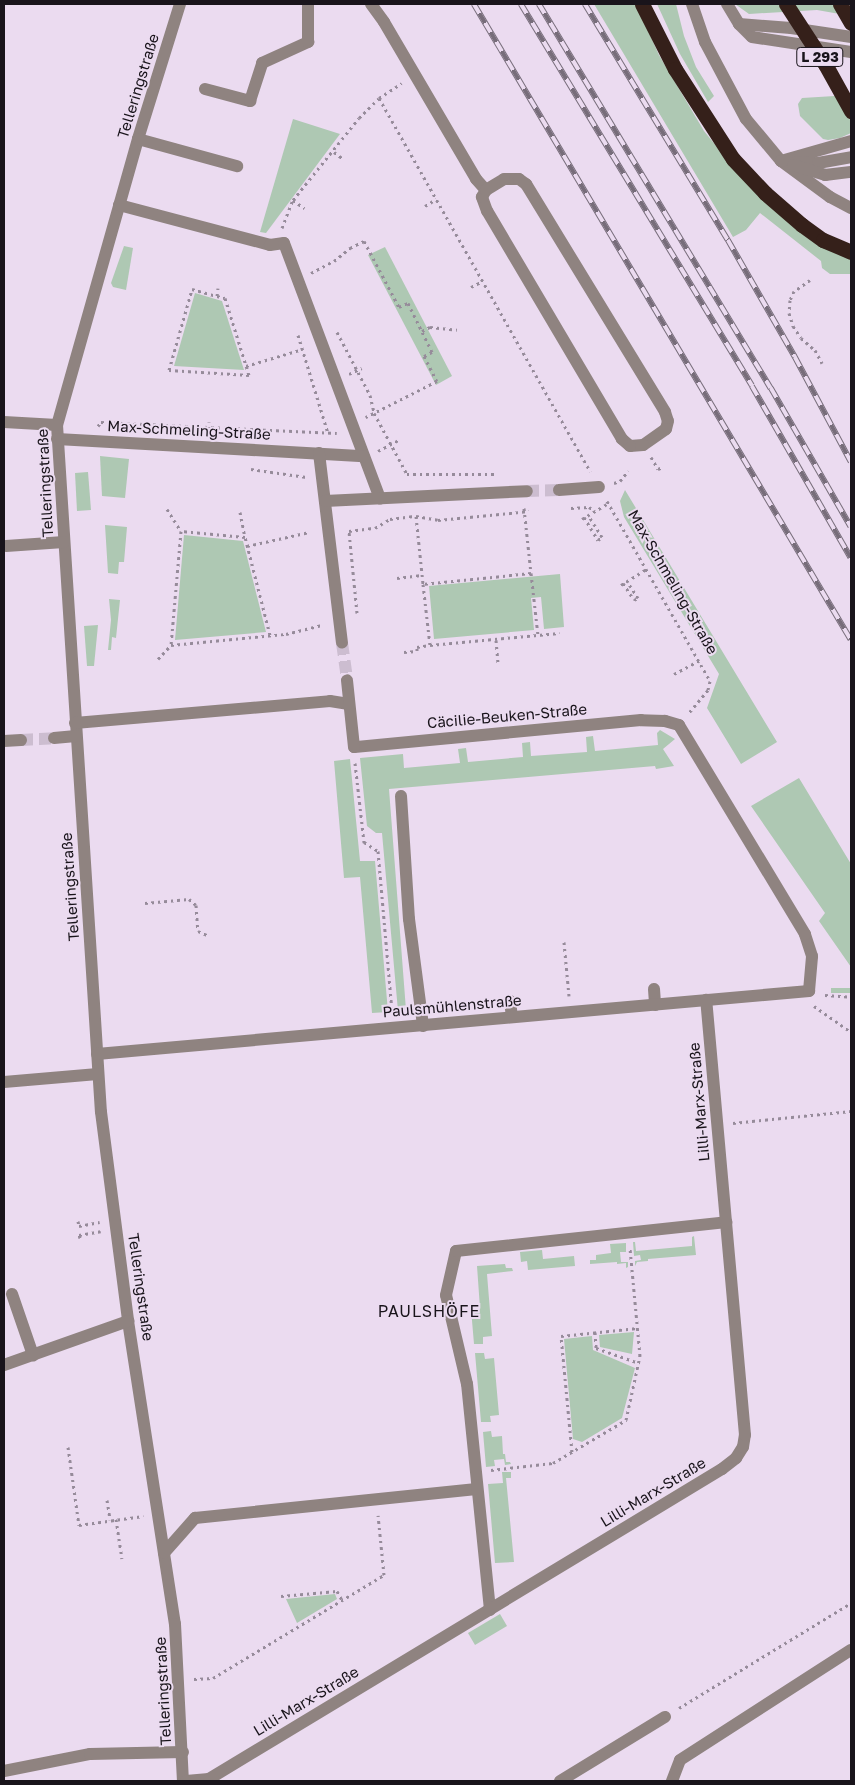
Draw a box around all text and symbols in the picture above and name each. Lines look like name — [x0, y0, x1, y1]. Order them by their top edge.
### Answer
street label: Telleringstraße — [114, 31, 162, 141]
road number: L 293 — [796, 46, 844, 68]
street label: Max-Schmeling-Straße — [107, 417, 271, 443]
street label: Telleringstraße — [33, 428, 57, 538]
street label: Max-Schmeling-Straße — [624, 507, 722, 657]
street label: Cäcilie-Beuken-Straße — [426, 700, 588, 732]
street label: Telleringstraße — [57, 832, 83, 942]
street label: Paulsmühlenstraße — [382, 991, 522, 1021]
street label: Lilli-Marx-Straße — [685, 1042, 713, 1162]
street label: Telleringstraße — [125, 1232, 157, 1342]
district label: PAULSHÖFE — [377, 1301, 481, 1321]
street label: Lilli-Marx-Straße — [597, 1454, 709, 1530]
street label: Telleringstraße — [151, 1636, 175, 1746]
street label: Lilli-Marx-Straße — [250, 1663, 362, 1739]

